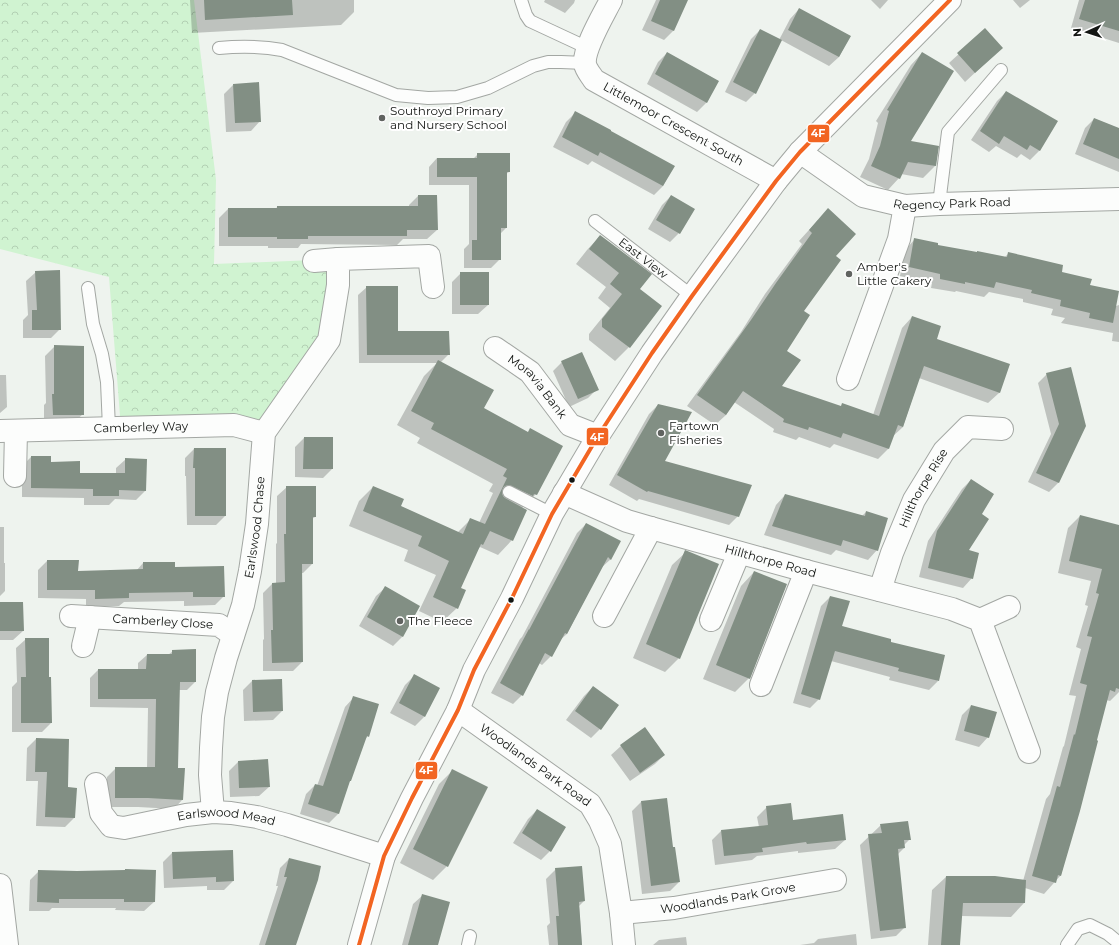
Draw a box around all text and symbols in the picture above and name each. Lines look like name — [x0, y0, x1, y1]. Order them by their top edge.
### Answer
north arrow — [1067, 12, 1107, 52]
text: N — [1070, 28, 1084, 37]
street label: Littlemoor Crescent South — [601, 79, 747, 169]
place label: Southroyd Primary and Nursery School — [390, 103, 507, 132]
marker: Southroyd Primary and Nursery School — [377, 113, 387, 123]
line badge: 4F — [807, 124, 830, 143]
text: 4F — [811, 126, 825, 140]
street label: Regency Park Road — [892, 194, 1011, 213]
street label: East View — [616, 234, 671, 282]
place label: Amber's Little Cakery — [857, 259, 932, 288]
marker: Amber's Little Cakery — [844, 269, 854, 279]
street label: Moravia Bank — [505, 351, 571, 422]
street label: Camberley Way — [94, 418, 189, 436]
place label: Fartown Fisheries — [669, 418, 722, 447]
line badge: 4F — [586, 427, 609, 446]
marker: Fartown Fisheries — [656, 428, 666, 438]
text: 4F — [590, 430, 604, 444]
street label: Hillthorpe Rise — [895, 446, 951, 530]
unlabelled marker — [567, 475, 577, 485]
street label: Earlswood Chase — [241, 476, 268, 579]
street label: Hillthorpe Road — [723, 541, 818, 580]
unlabelled marker — [506, 595, 516, 605]
street label: Camberley Close — [112, 611, 214, 632]
place label: The Fleece — [408, 613, 473, 628]
marker: The Fleece — [395, 616, 405, 626]
street label: Woodlands Park Road — [477, 720, 594, 810]
line badge: 4F — [415, 761, 438, 780]
text: 4F — [419, 763, 433, 777]
street label: Earlswood Mead — [176, 804, 277, 829]
street label: Woodlands Park Grove — [660, 879, 797, 916]

